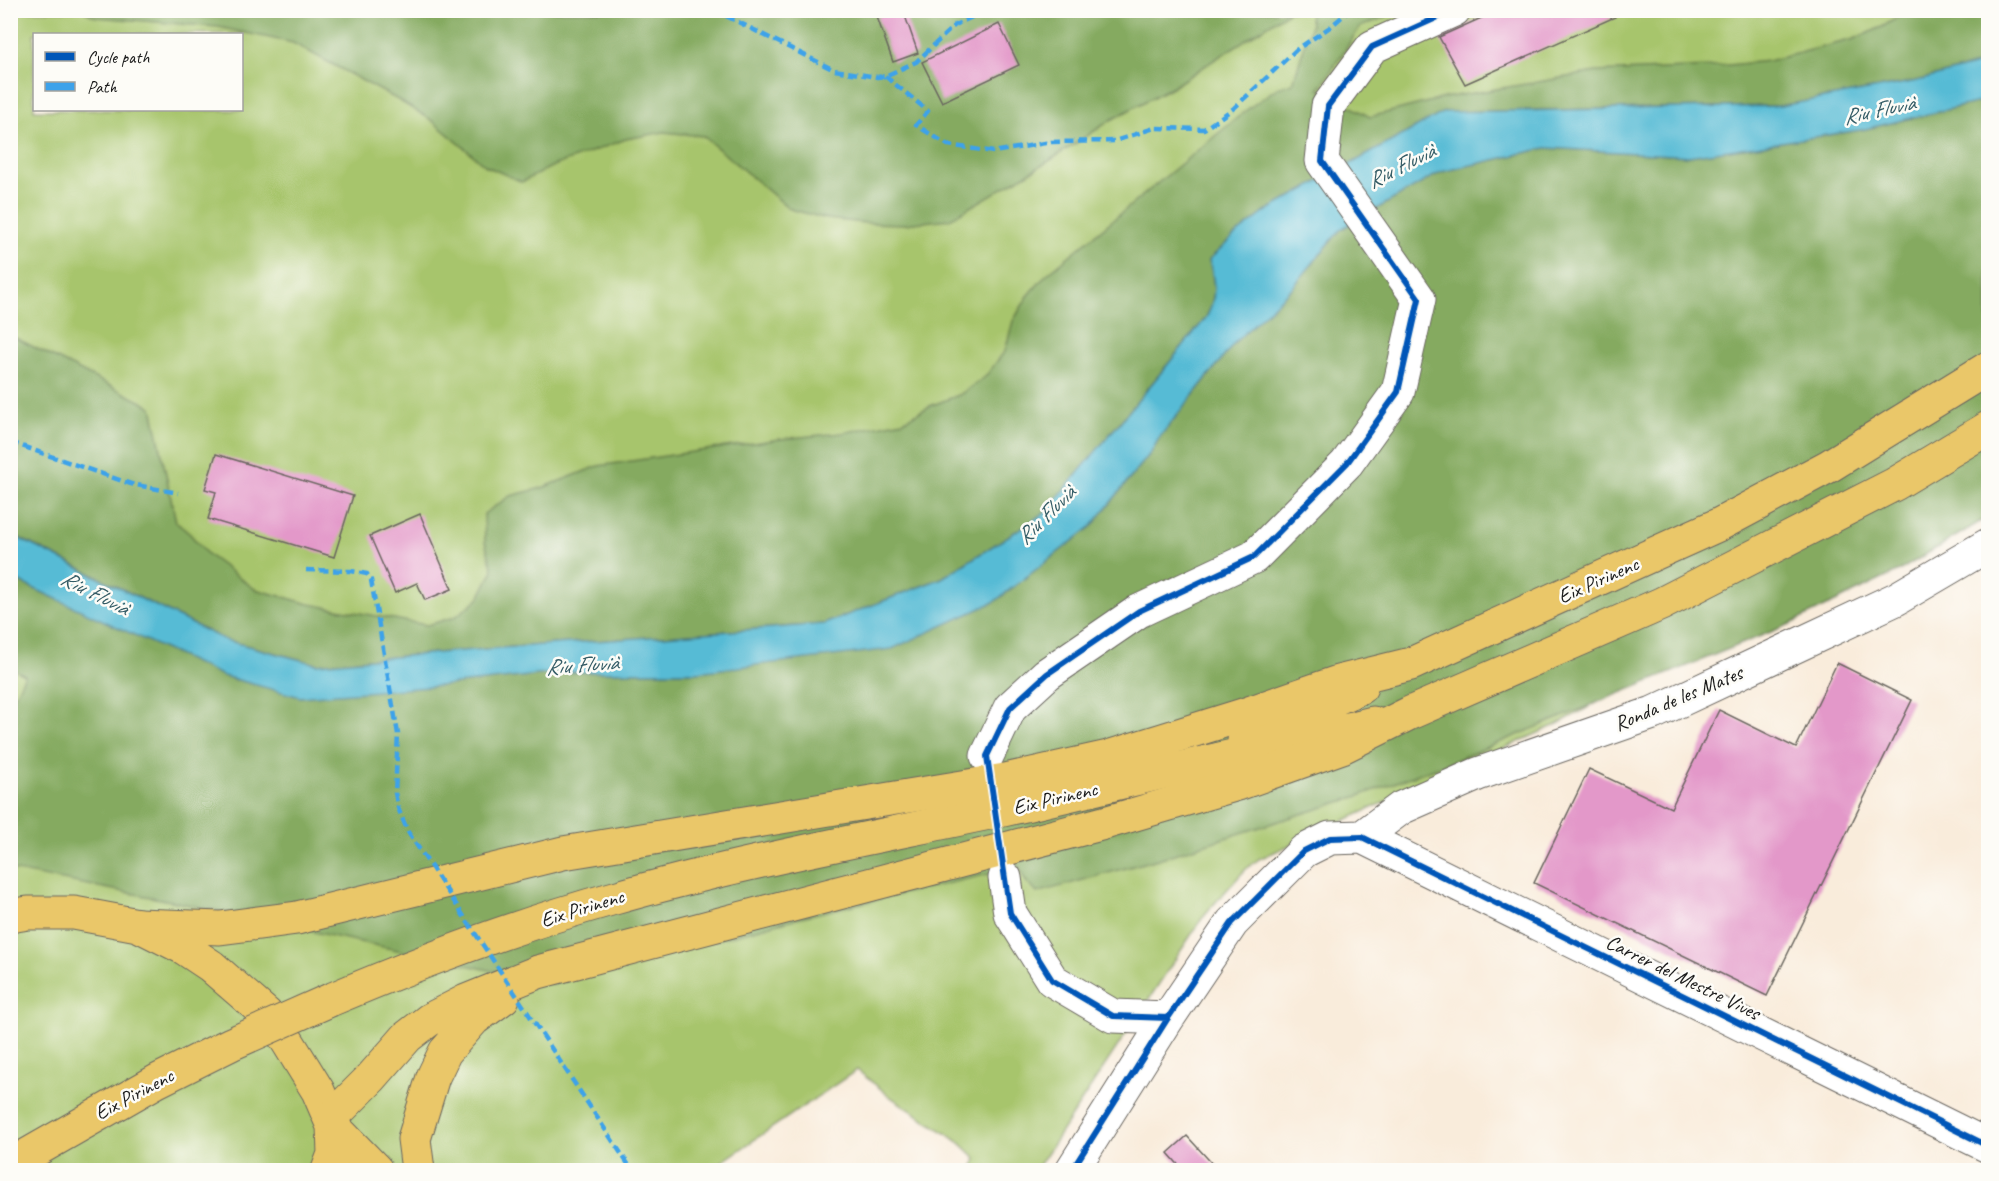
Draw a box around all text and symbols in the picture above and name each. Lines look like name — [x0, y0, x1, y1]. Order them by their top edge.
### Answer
legend — [33, 33, 243, 111]
text: Cycle path — [87, 46, 150, 68]
text: Path — [87, 76, 117, 98]
water label: Riu Fluvià — [1841, 88, 1920, 131]
water label: Riu Fluvià — [1362, 136, 1442, 195]
water label: Riu Fluvià — [1010, 478, 1083, 551]
street label: Eix Pirinenc — [1554, 550, 1644, 609]
water label: Riu Fluvià — [56, 564, 136, 623]
water label: Riu Fluvià — [545, 648, 622, 681]
street label: Ronda de les Mates — [1610, 659, 1748, 737]
street label: Eix Pirinenc — [1010, 775, 1101, 820]
street label: Eix Pirinenc — [537, 883, 628, 933]
street label: Carrer del Mestre Vives — [1602, 928, 1766, 1026]
street label: Eix Pirinenc — [90, 1062, 179, 1126]

